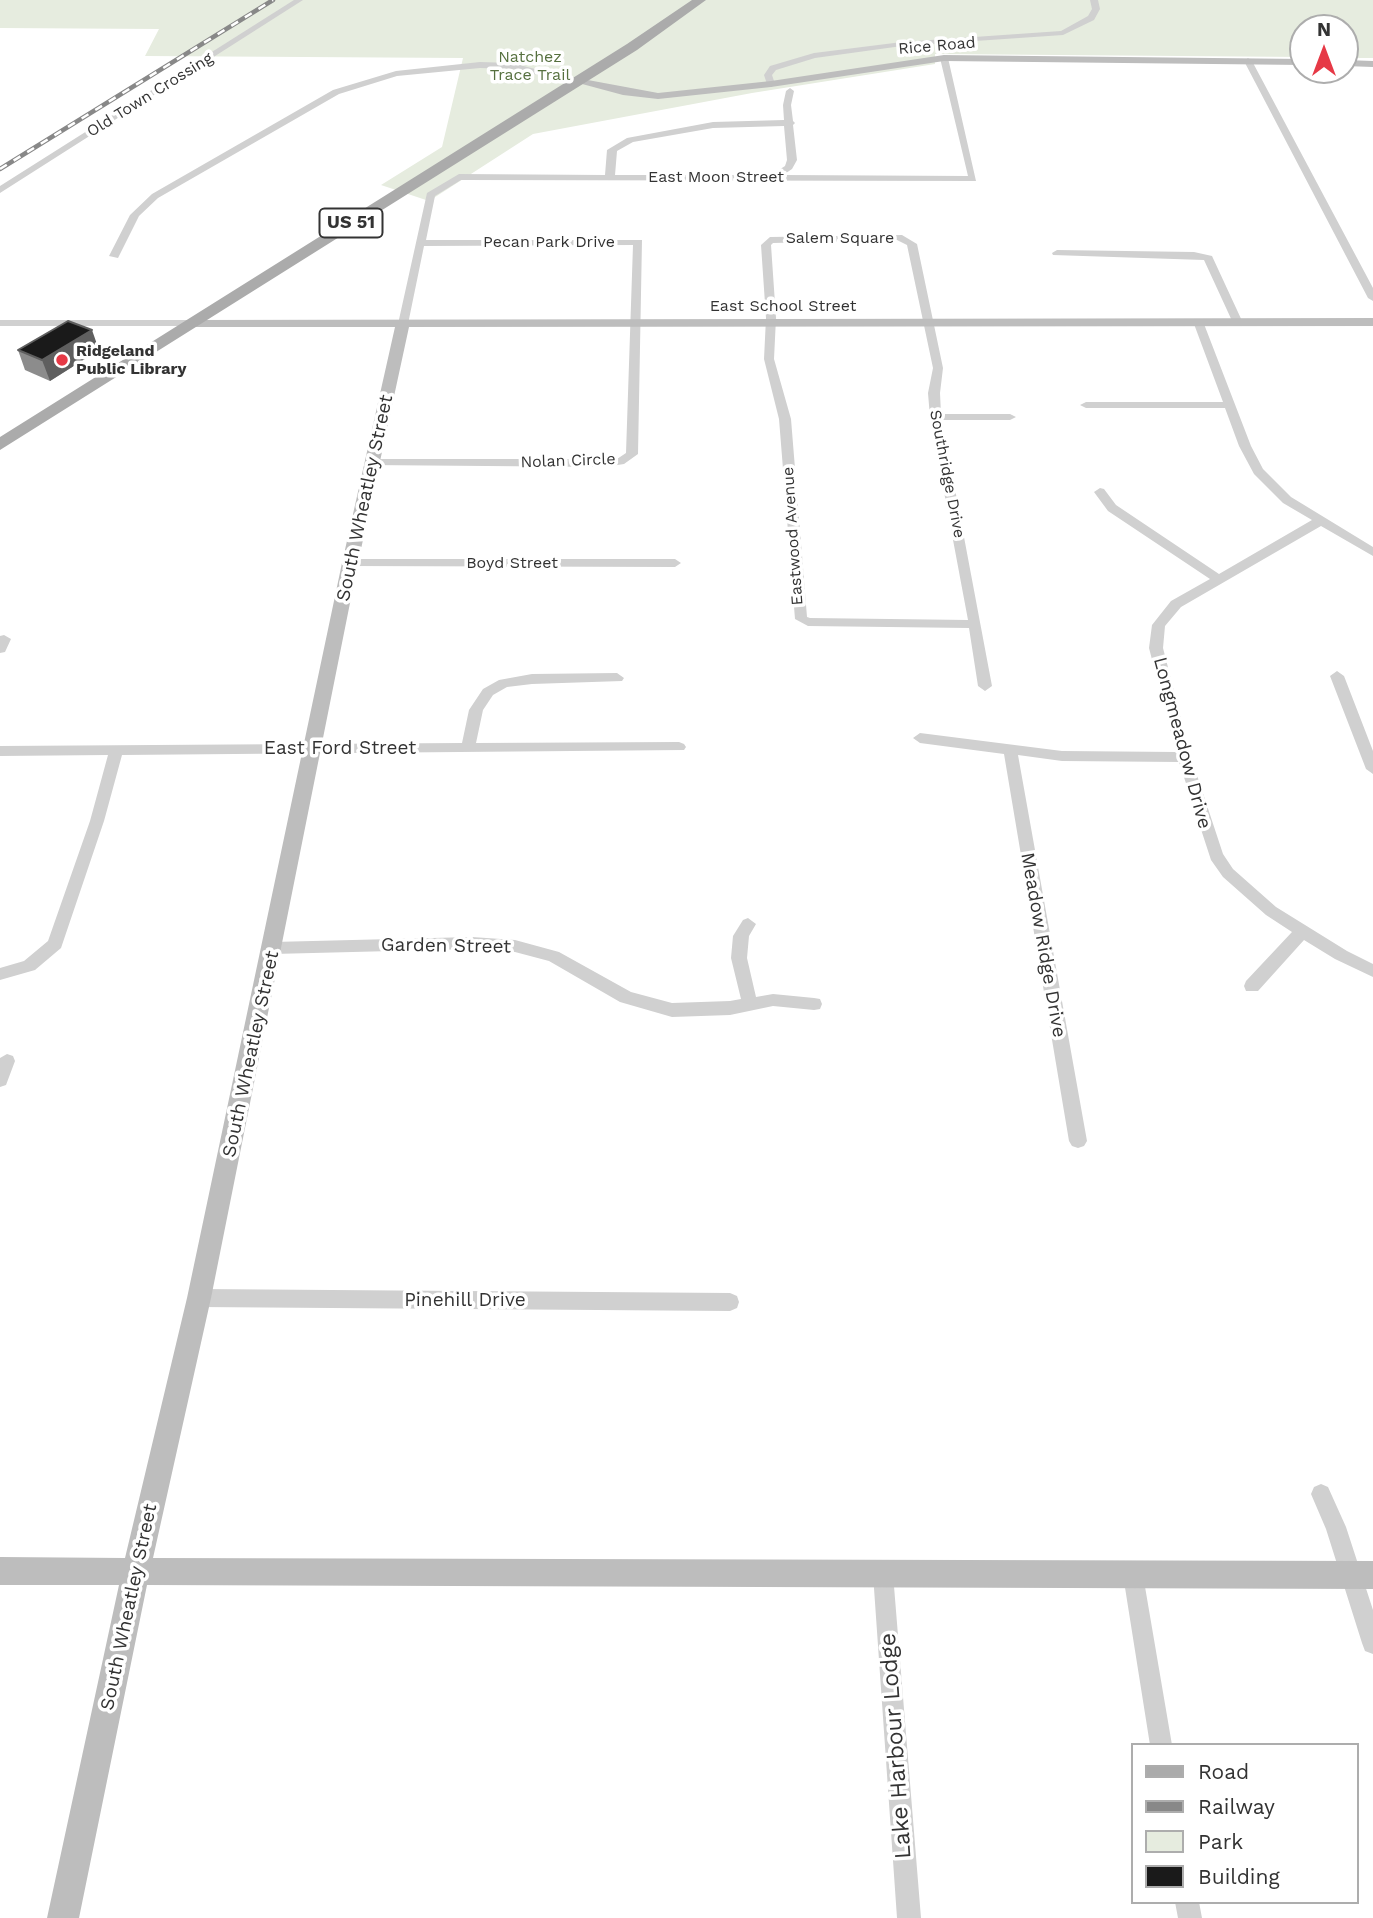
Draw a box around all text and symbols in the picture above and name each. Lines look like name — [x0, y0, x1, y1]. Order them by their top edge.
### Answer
north arrow — [1289, 14, 1359, 84]
text: N — [1317, 18, 1331, 41]
street label: Rice Road — [898, 33, 976, 59]
park label: Natchez Trace Trail — [490, 47, 570, 85]
street label: Old Town Crossing — [84, 49, 216, 141]
street label: East Moon Street — [648, 167, 784, 187]
road number: US 51 — [320, 208, 382, 238]
street label: Salem Square — [786, 228, 894, 248]
street label: Pecan Park Drive — [483, 232, 615, 252]
street label: East School Street — [710, 296, 856, 316]
place label: Ridgeland Public Library — [76, 341, 186, 379]
marker: Ridgeland Public Library — [54, 352, 70, 368]
street label: South Wheatley Street — [332, 393, 398, 603]
street label: Southridge Drive — [925, 408, 969, 540]
street label: Nolan Circle — [520, 450, 616, 472]
street label: Eastwood Avenue — [779, 466, 807, 606]
street label: Boyd Street — [466, 553, 558, 573]
street label: Longmeadow Drive — [1148, 655, 1216, 831]
street label: East Ford Street — [264, 737, 416, 759]
street label: Meadow Ridge Drive — [1015, 851, 1071, 1039]
street label: Garden Street — [381, 933, 511, 959]
street label: South Wheatley Street — [218, 949, 284, 1159]
street label: Pinehill Drive — [404, 1289, 526, 1311]
street label: South Wheatley Street — [96, 1502, 162, 1712]
street label: Lake Harbour Lodge — [874, 1632, 918, 1860]
legend — [1132, 1743, 1359, 1904]
text: Road — [1198, 1759, 1249, 1784]
text: Railway — [1198, 1794, 1275, 1819]
text: Park — [1198, 1829, 1243, 1854]
text: Building — [1198, 1864, 1280, 1889]

